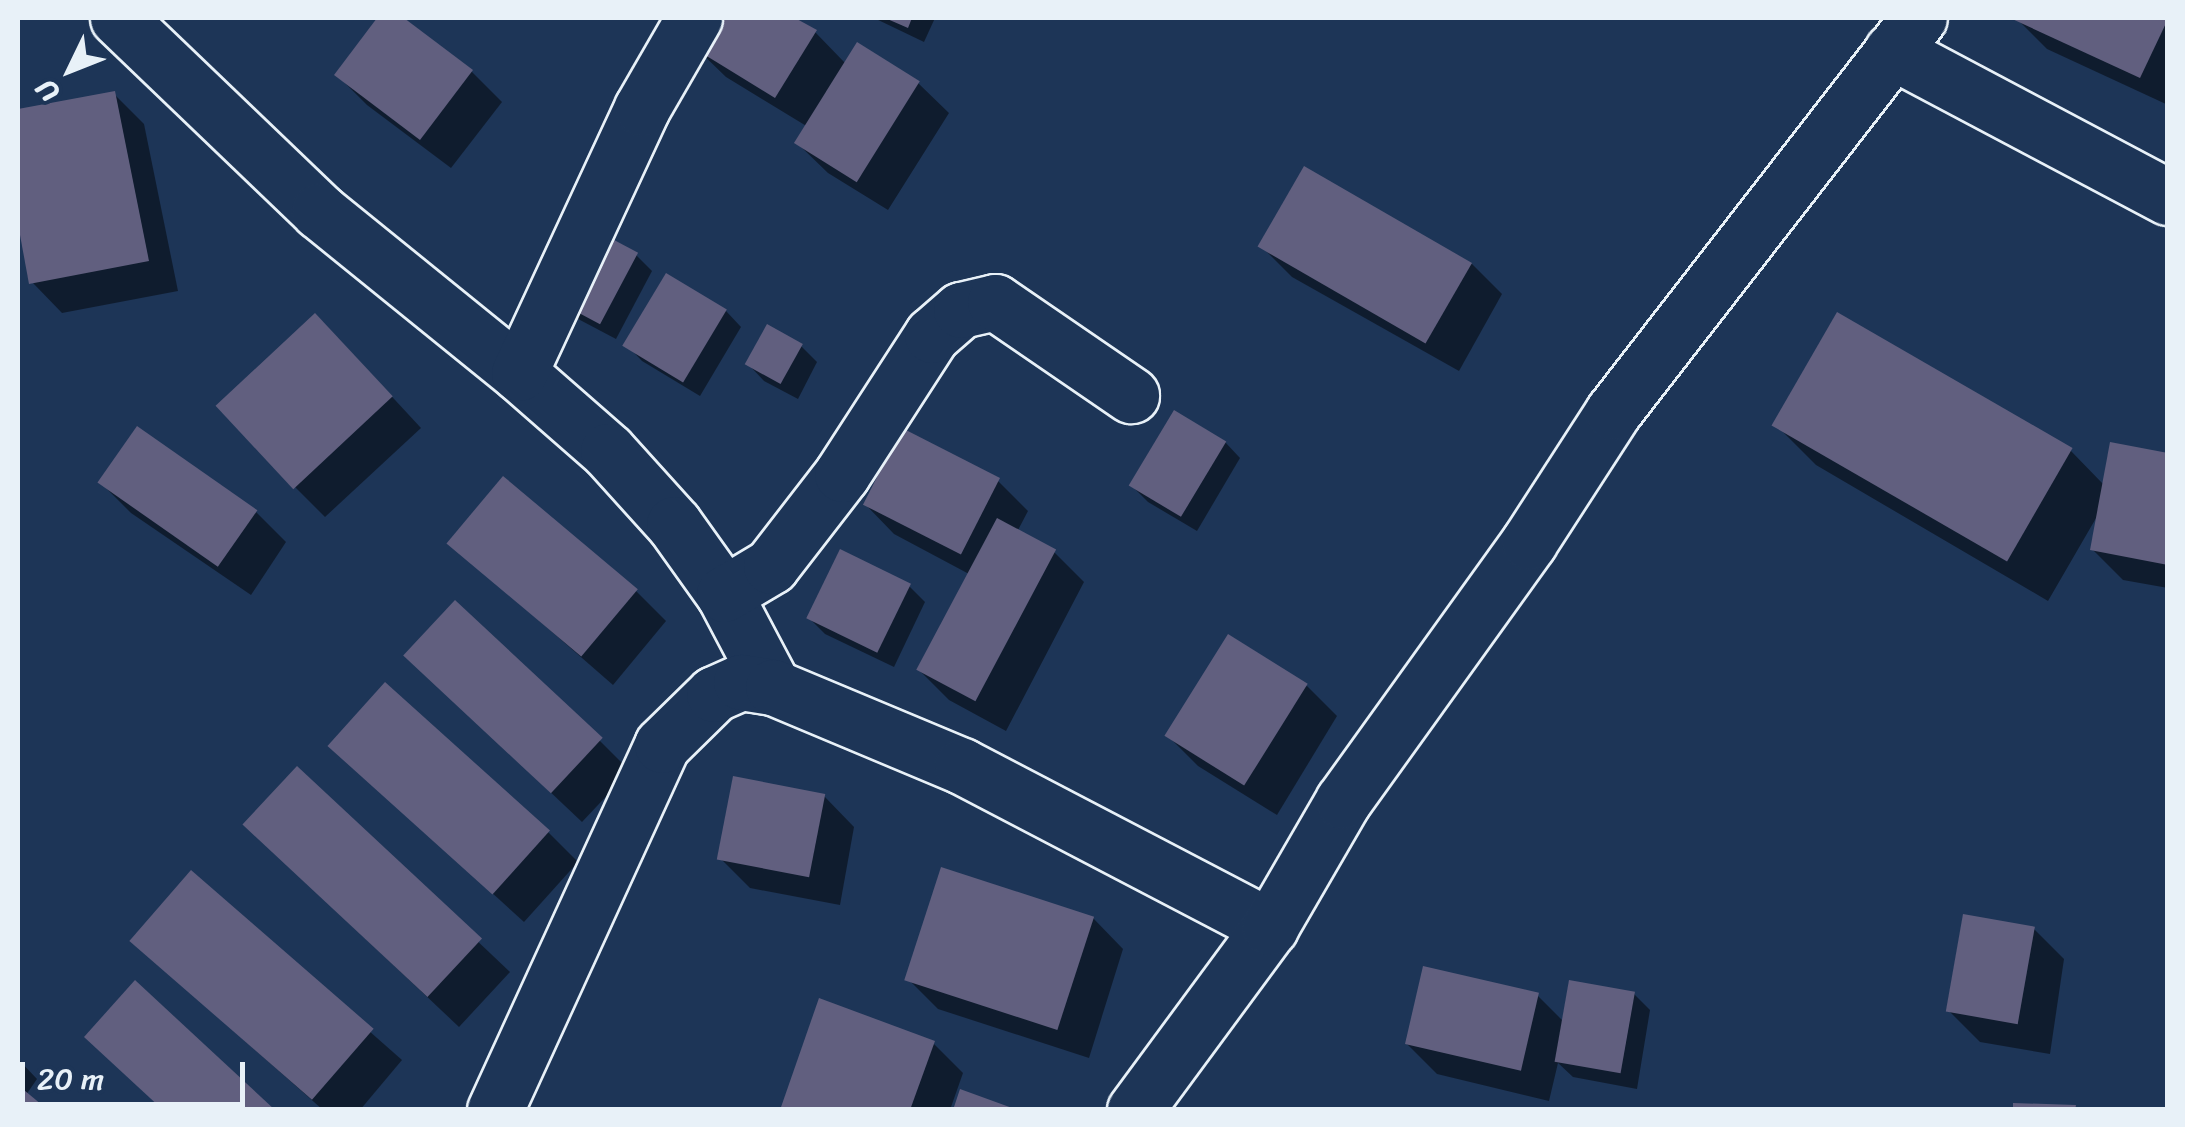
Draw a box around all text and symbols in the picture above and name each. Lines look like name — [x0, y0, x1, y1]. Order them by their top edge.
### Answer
north arrow — [20, 20, 120, 120]
text: U — [23, 67, 72, 114]
scale bar — [25, 1042, 250, 1104]
text: 20 m — [37, 1052, 104, 1106]

